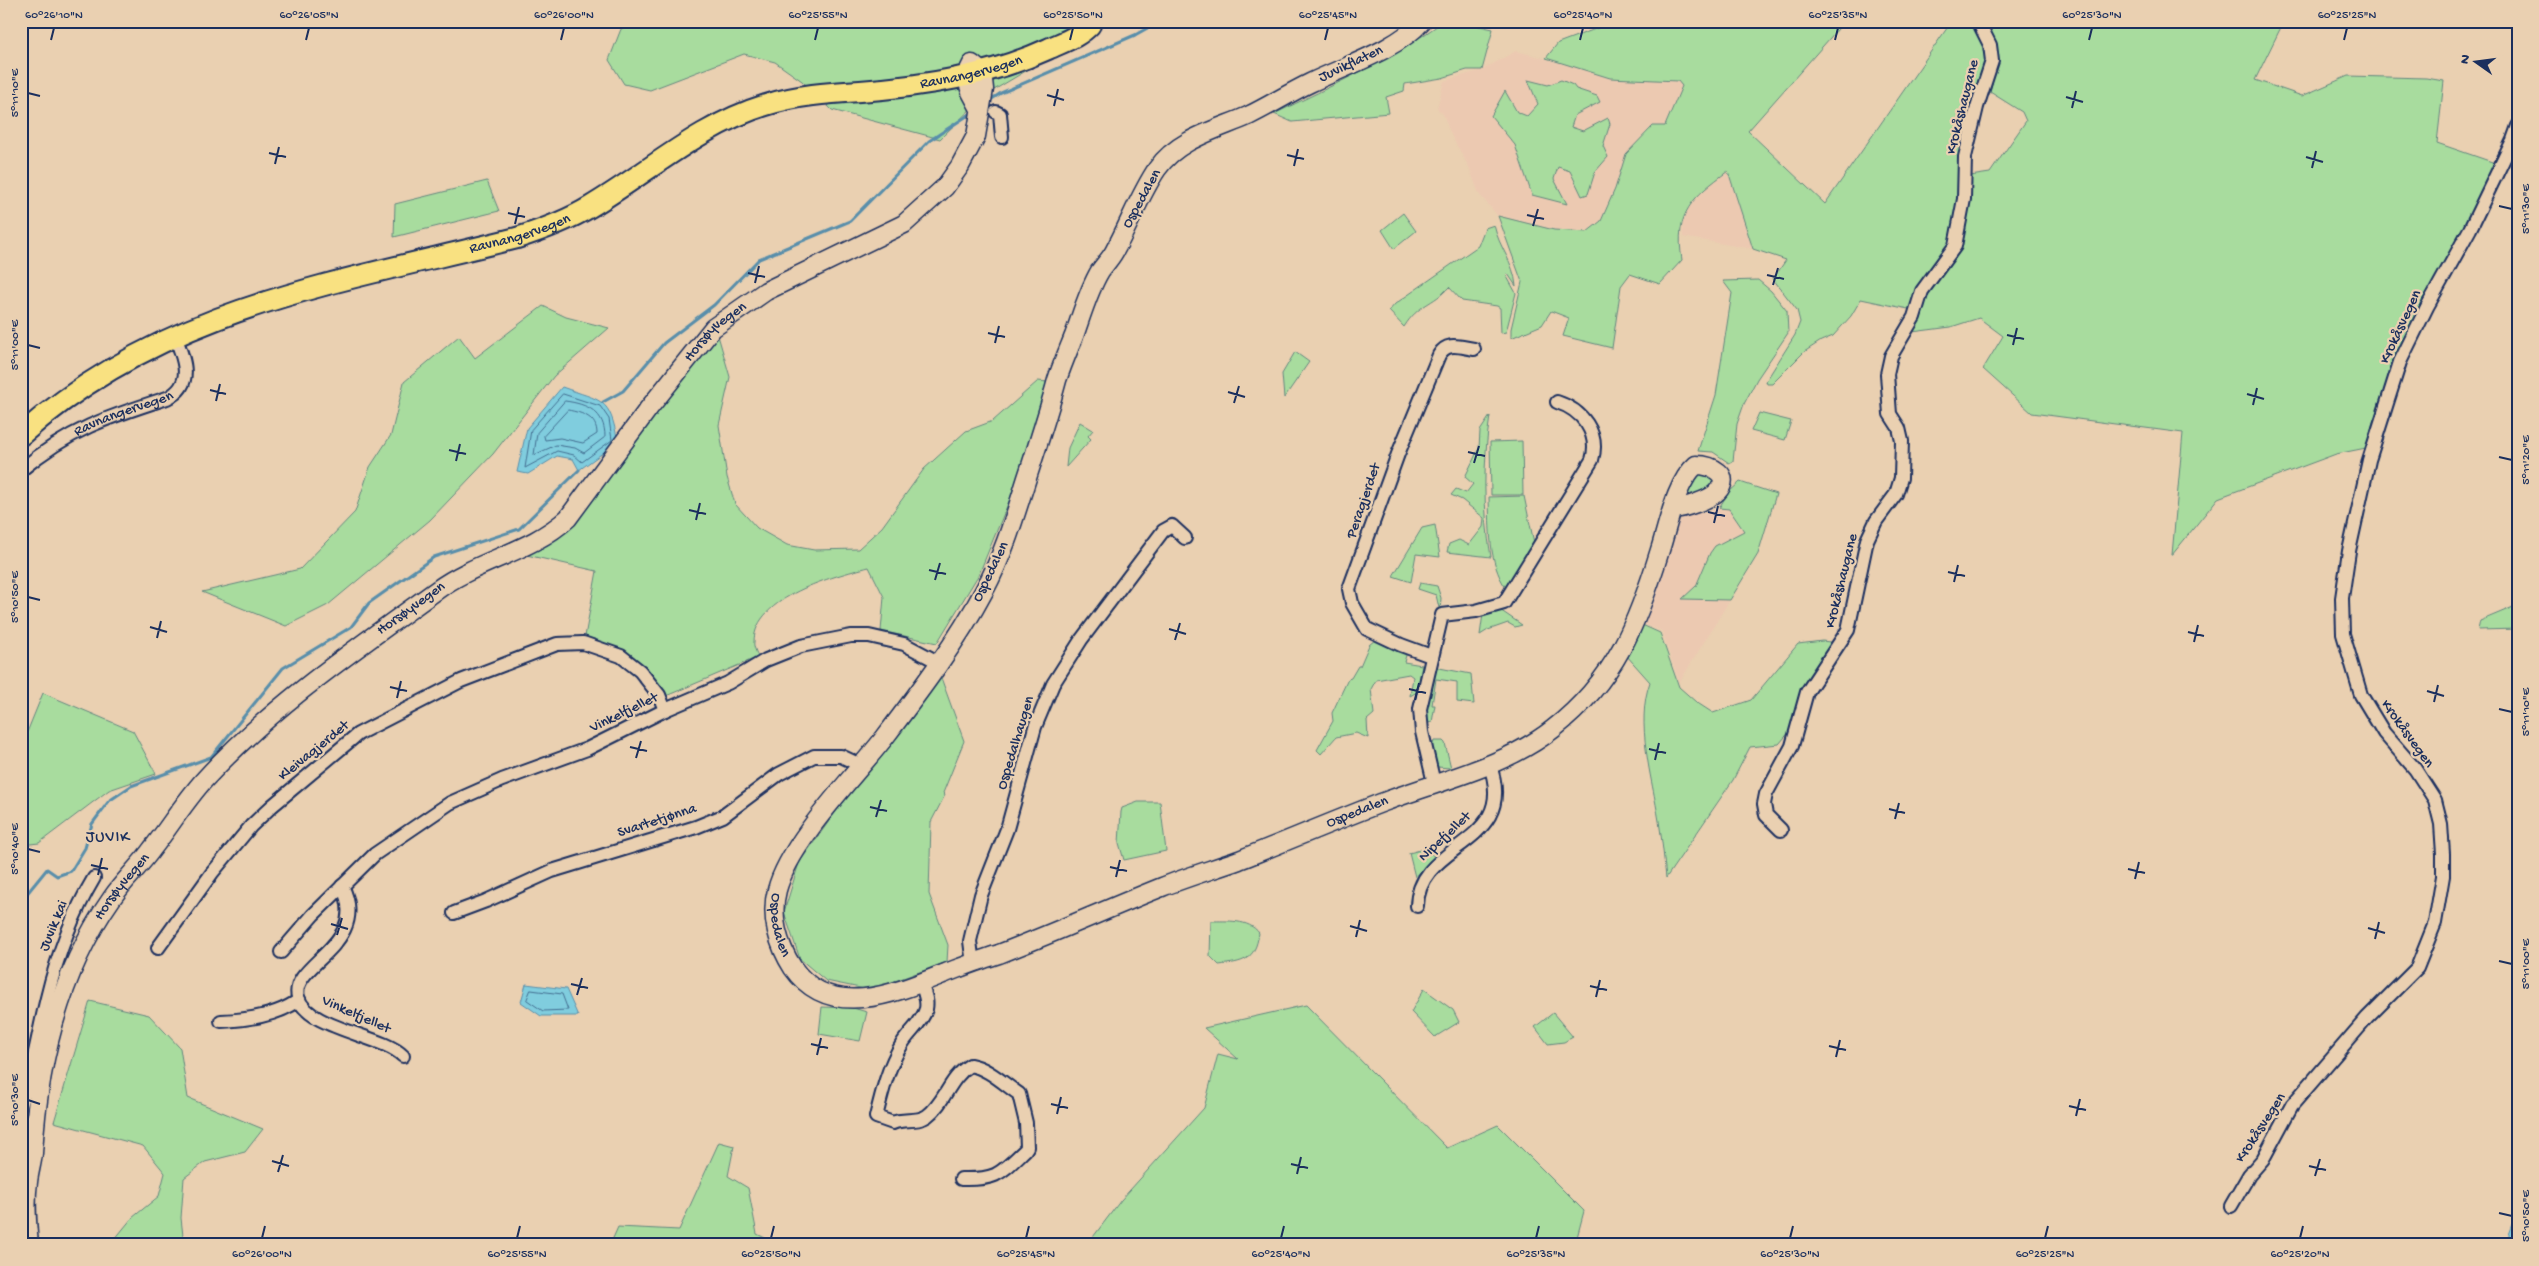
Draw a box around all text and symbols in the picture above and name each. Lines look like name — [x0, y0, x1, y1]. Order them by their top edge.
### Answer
text: 60°26'10"N — [25, 9, 83, 23]
text: 60°26'05"N — [279, 9, 339, 23]
text: 60°26'00"N — [534, 9, 594, 23]
text: 60°25'55"N — [789, 9, 848, 23]
text: 60°25'50"N — [1043, 9, 1103, 23]
text: 60°25'45"N — [1299, 9, 1357, 23]
text: 60°25'40"N — [1554, 9, 1613, 23]
text: 60°25'35"N — [1809, 9, 1868, 23]
text: 60°25'30"N — [2062, 9, 2122, 23]
text: 60°25'25"N — [2318, 9, 2376, 23]
north arrow — [2452, 38, 2502, 88]
street label: Juvikflaten — [1316, 41, 1386, 87]
street label: Ravnangervegen — [919, 51, 1025, 93]
text: N — [2456, 53, 2475, 66]
street label: Krokåshaugane — [1943, 57, 1984, 156]
text: 5°11'10"E — [9, 68, 23, 117]
street label: Ospedalen — [1118, 166, 1166, 232]
text: 5°11'30"E — [2520, 184, 2534, 234]
street label: Ravnangervegen — [468, 210, 573, 258]
street label: Krokåsvegen — [2376, 287, 2426, 367]
street label: Horsøyvegen — [680, 298, 750, 366]
text: 5°11'00"E — [9, 319, 23, 370]
street label: Ravnangervegen — [71, 387, 177, 441]
text: 5°11'20"E — [2520, 435, 2534, 485]
street label: Peragjerdet — [1342, 459, 1386, 542]
street label: Krokåshaugane — [1822, 531, 1863, 630]
street label: Ospedalen — [969, 539, 1013, 605]
text: 5°10'50"E — [9, 570, 23, 623]
street label: Horsøyvegen — [373, 578, 449, 639]
text: 5°11'10"E — [2520, 687, 2534, 736]
street label: Vinkelfjellet — [586, 688, 663, 738]
street label: Ospedalhaugen — [993, 694, 1039, 792]
street label: Krokåsvegen — [2376, 696, 2438, 772]
street label: Kleivagjerdet — [275, 716, 355, 785]
street label: Ospedalen — [1324, 792, 1391, 833]
street label: Svartetjønna — [615, 800, 699, 842]
street label: Nipefjellet — [1415, 807, 1476, 866]
text: 5°10'40"E — [9, 823, 23, 875]
district label: JUVIK — [86, 829, 131, 848]
street label: Horsøyvegen — [91, 850, 154, 924]
street label: Ospedalen — [765, 892, 794, 960]
street label: Juvik kai — [36, 898, 72, 954]
text: 5°11'00"E — [2520, 938, 2534, 989]
street label: Vinkelfjellet — [318, 991, 395, 1039]
text: 5°10'30"E — [9, 1074, 23, 1126]
street label: Krokåsvegen — [2232, 1090, 2290, 1166]
text: 5°10'50"E — [2520, 1189, 2534, 1242]
text: 60°26'00"N — [232, 1248, 292, 1262]
text: 60°25'55"N — [488, 1248, 547, 1262]
text: 60°25'50"N — [741, 1248, 801, 1262]
text: 60°25'45"N — [997, 1248, 1055, 1262]
text: 60°25'40"N — [1252, 1248, 1311, 1262]
text: 60°25'35"N — [1507, 1248, 1566, 1262]
text: 60°25'30"N — [1760, 1248, 1820, 1262]
text: 60°25'25"N — [2016, 1248, 2074, 1262]
text: 60°25'20"N — [2270, 1248, 2330, 1262]

